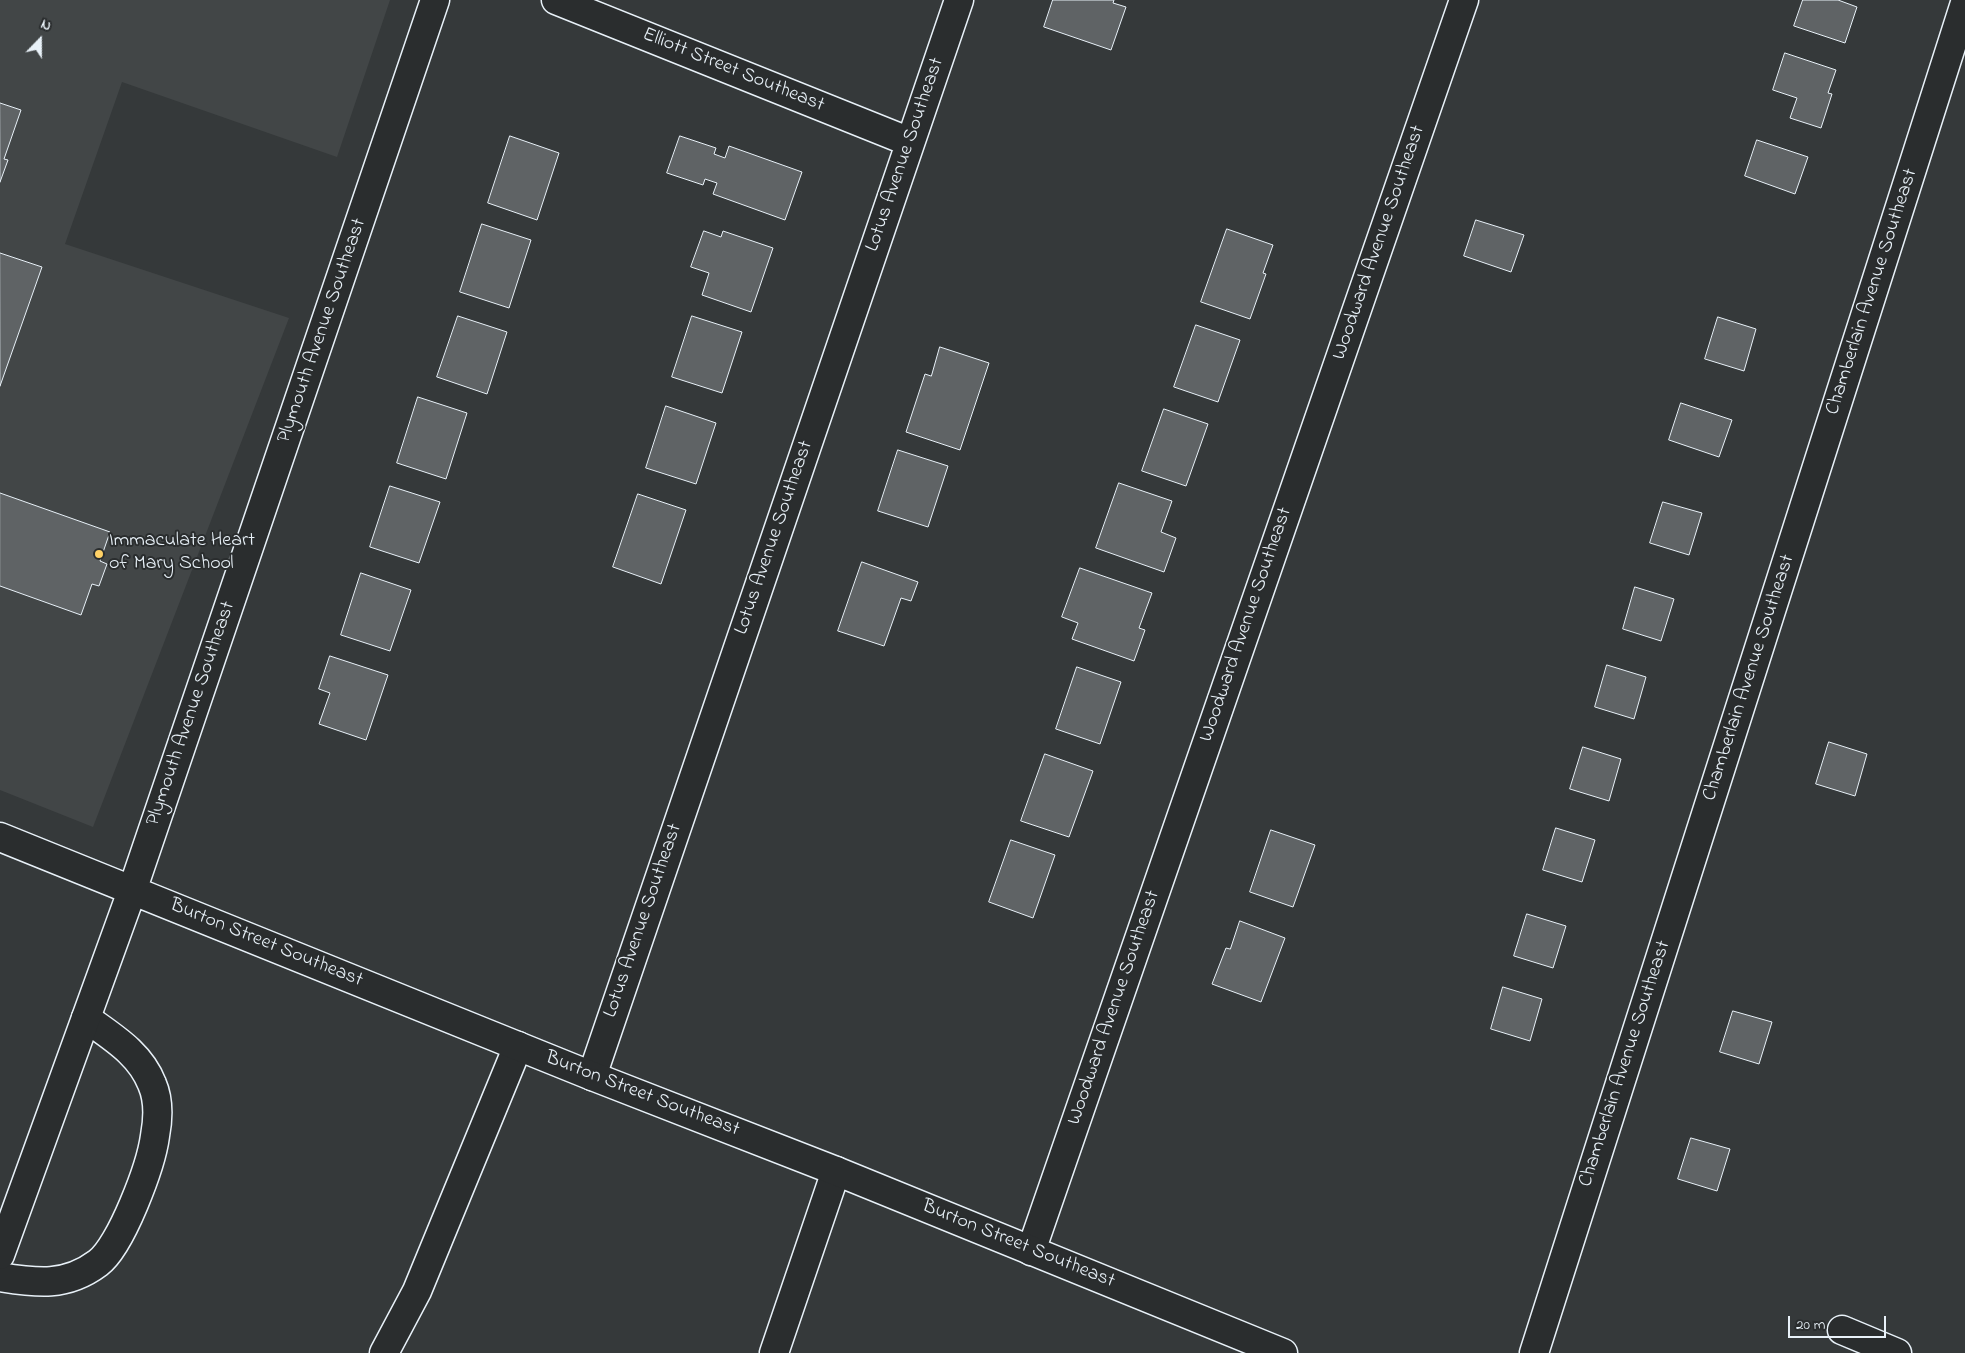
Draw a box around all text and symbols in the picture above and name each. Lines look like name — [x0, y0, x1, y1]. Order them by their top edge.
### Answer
text: N — [37, 14, 54, 37]
north arrow — [15, 15, 65, 65]
street label: Elliott Street Southeast — [638, 24, 828, 118]
street label: Lotus Avenue Southeast — [862, 55, 950, 255]
street label: Woodward Avenue Southeast — [1329, 123, 1431, 363]
street label: Chamberlain Avenue Southeast — [1822, 166, 1924, 418]
street label: Plymouth Avenue Southeast — [273, 216, 373, 446]
street label: Lotus Avenue Southeast — [731, 438, 819, 638]
street label: Woodward Avenue Southeast — [1196, 505, 1298, 745]
place label: Immaculate Heart of Mary School — [109, 530, 255, 577]
marker: Immaculate Heart of Mary School — [93, 548, 105, 560]
street label: Chamberlain Avenue Southeast — [1699, 552, 1801, 804]
street label: Plymouth Avenue Southeast — [142, 599, 242, 829]
street label: Lotus Avenue Southeast — [600, 821, 688, 1021]
street label: Woodward Avenue Southeast — [1064, 888, 1166, 1128]
street label: Burton Street Southeast — [166, 894, 366, 994]
street label: Chamberlain Avenue Southeast — [1575, 938, 1677, 1190]
street label: Burton Street Southeast — [542, 1047, 742, 1143]
street label: Burton Street Southeast — [918, 1195, 1118, 1295]
scale bar — [1790, 1306, 1888, 1338]
text: 20 m — [1796, 1314, 1825, 1336]

